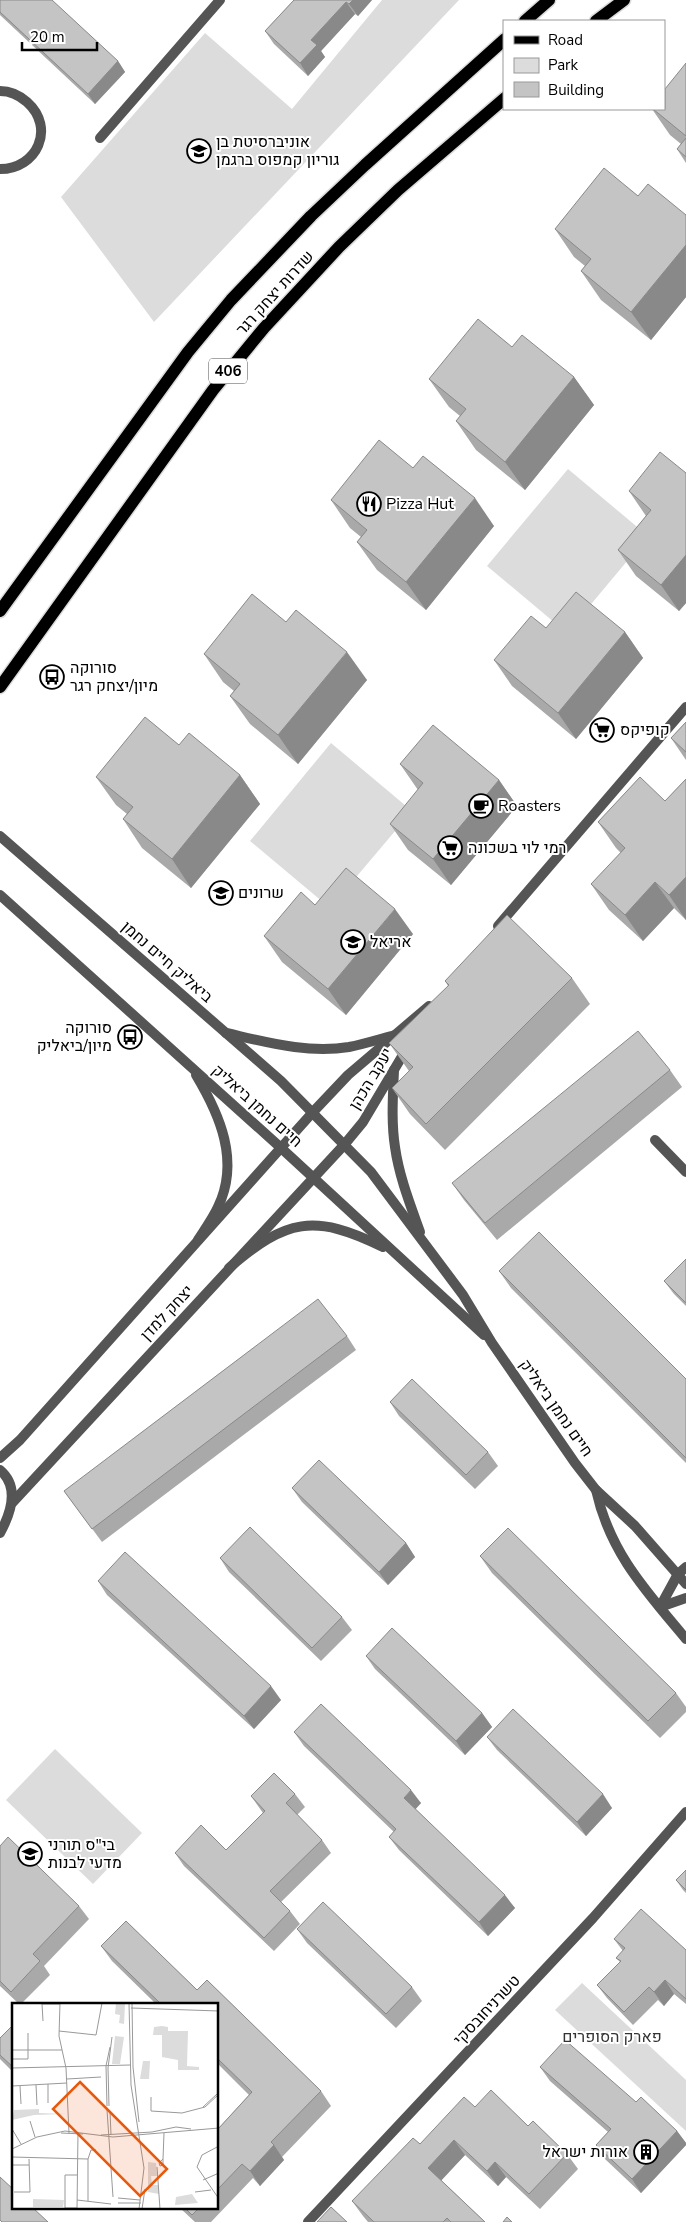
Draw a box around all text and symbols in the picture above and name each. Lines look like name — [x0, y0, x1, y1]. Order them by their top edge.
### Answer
scale bar — [22, 20, 98, 52]
legend — [503, 20, 666, 110]
text: 20 m — [30, 27, 65, 47]
text: Road — [548, 30, 583, 50]
text: Park — [548, 55, 578, 75]
text: Building — [548, 80, 604, 100]
place label: אוניברסיטת בן גוריון קמפוס ברגמן — [216, 131, 339, 171]
school or university icon: אוניברסיטת בן גוריון קמפוס ברגמן — [186, 138, 212, 164]
street label: שדרות יצחק רגר — [231, 246, 319, 340]
road number: 406 — [209, 358, 247, 384]
restaurant icon: Pizza Hut — [356, 491, 382, 517]
place label: Pizza Hut — [386, 493, 454, 515]
place label: סורוקה מיון/יצחק רגר — [70, 657, 158, 697]
bus stop icon: סורוקה מיון/יצחק רגר — [39, 664, 65, 690]
supermarket icon: קופיקס — [589, 717, 615, 743]
place label: קופיקס — [620, 719, 670, 741]
cafe icon: Roasters — [468, 793, 494, 819]
place label: Roasters — [498, 795, 561, 817]
supermarket icon: רמי לוי בשכונה — [437, 835, 463, 861]
place label: רמי לוי בשכונה — [468, 837, 566, 859]
school or university icon: שרונים — [208, 880, 234, 906]
place label: שרונים — [238, 882, 284, 904]
street label: ביאליק חיים נחמן — [117, 916, 218, 1008]
school or university icon: אריאל — [340, 929, 366, 955]
place label: אריאל — [370, 931, 411, 953]
place label: סורוקה מיון/ביאליק — [37, 1017, 112, 1057]
bus stop icon: סורוקה מיון/ביאליק — [117, 1024, 143, 1050]
street label: יעקב הכהן — [344, 1044, 398, 1114]
street label: חיים נחמן ביאליק — [207, 1060, 307, 1152]
street label: יצחק למדן — [136, 1280, 198, 1346]
street label: חיים נחמן ביאליק — [514, 1355, 598, 1461]
place label: בי"ס תורני מדעי לבנות — [48, 1834, 122, 1874]
school or university icon: בי"ס תורני מדעי לבנות — [17, 1841, 43, 1867]
street label: טשרניחובסקי — [449, 1970, 525, 2050]
inset map — [12, 2003, 219, 2210]
park label: פארק הסופרים — [562, 2026, 662, 2048]
building icon: אורות ישראל — [633, 2139, 659, 2165]
place label: אורות ישראל — [542, 2141, 628, 2163]

